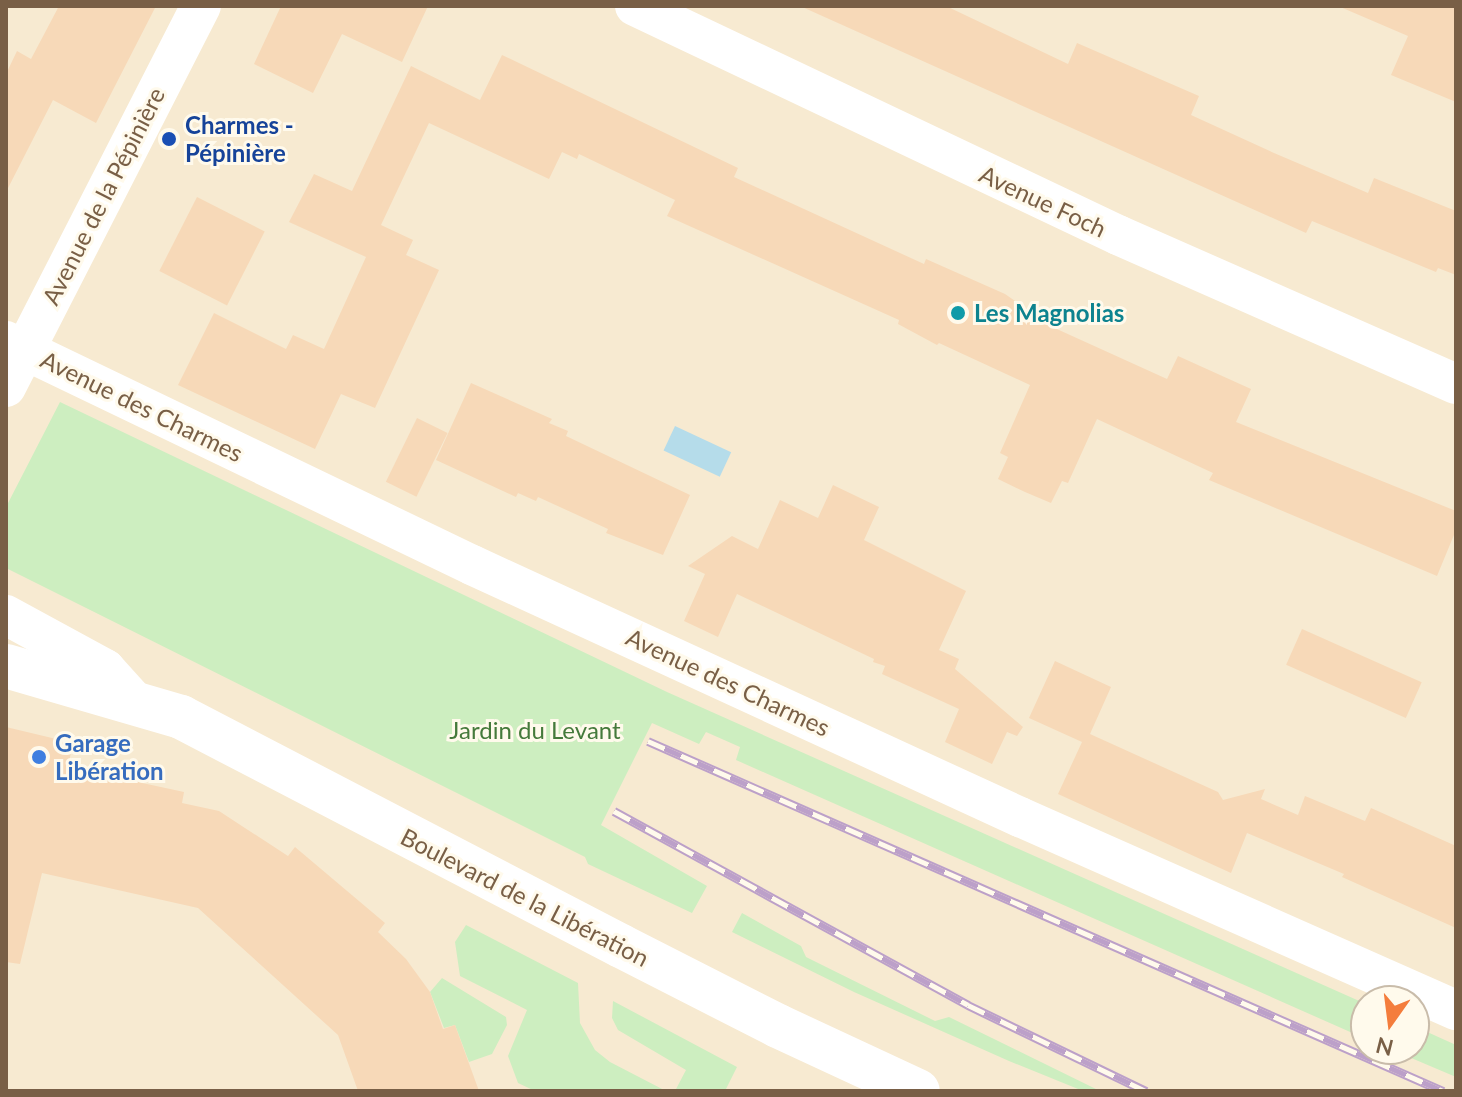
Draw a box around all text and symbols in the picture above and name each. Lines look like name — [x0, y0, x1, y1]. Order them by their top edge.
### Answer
street label: Avenue de la Pépinière — [36, 83, 170, 309]
place label: Charmes - Pépinière — [185, 111, 294, 167]
marker: Charmes - Pépinière — [160, 130, 178, 148]
street label: Avenue Foch — [975, 159, 1111, 243]
place label: Les Magnolias — [974, 299, 1124, 327]
marker: Les Magnolias — [949, 304, 967, 322]
street label: Avenue des Charmes — [36, 345, 248, 467]
street label: Avenue des Charmes — [622, 622, 834, 742]
park label: Jardin du Levant — [449, 716, 621, 744]
place label: Garage Libération — [55, 729, 164, 785]
marker: Garage Libération — [30, 748, 48, 766]
street label: Boulevard de la Libération — [396, 822, 654, 972]
north arrow — [1350, 985, 1430, 1065]
text: N — [1373, 1032, 1396, 1062]

